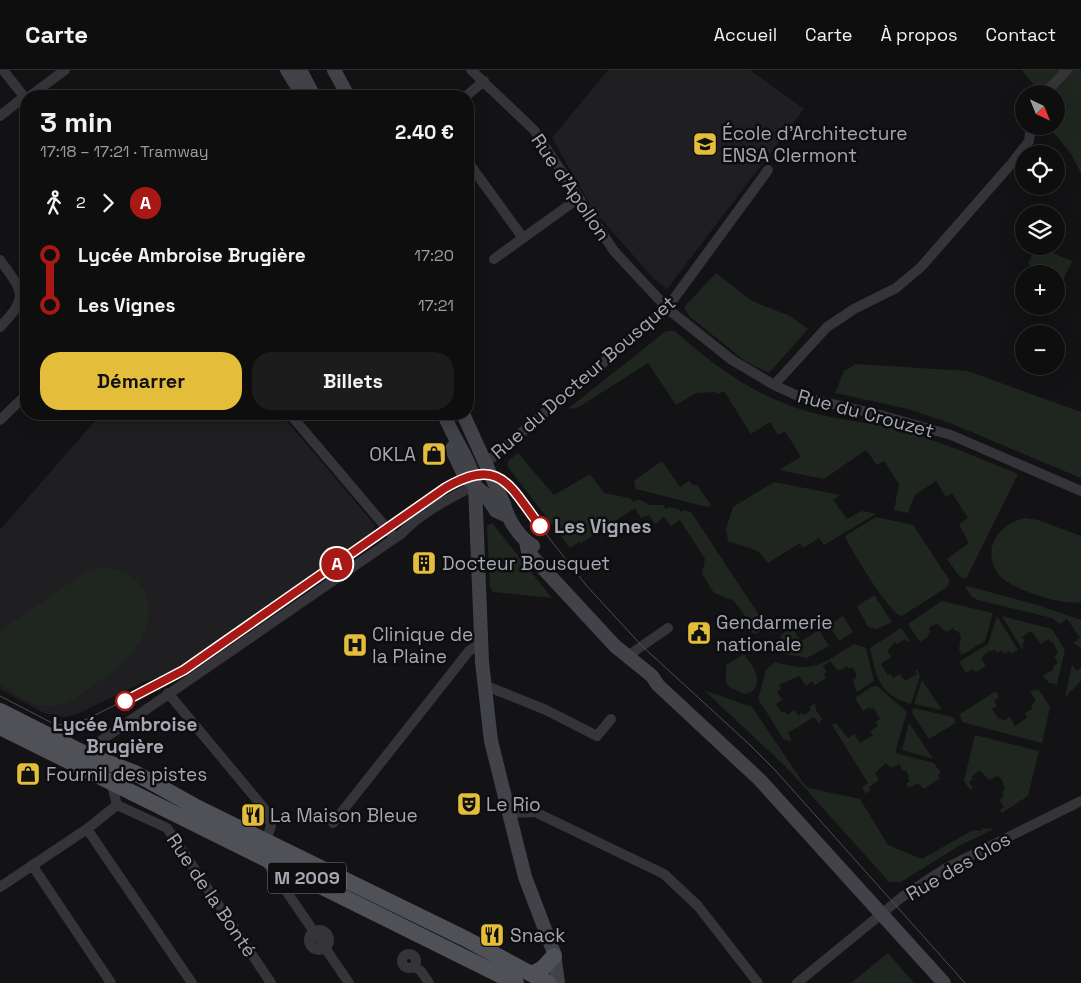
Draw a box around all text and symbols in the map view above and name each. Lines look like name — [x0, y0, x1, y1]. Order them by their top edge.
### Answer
text: Carte — [25, 19, 88, 50]
text: Accueil — [714, 23, 777, 46]
text: Carte — [805, 23, 852, 46]
text: À propos — [880, 23, 958, 46]
text: Contact — [986, 23, 1056, 46]
north arrow — [1015, 85, 1065, 135]
map controls — [1015, 85, 1065, 375]
text: 3 min — [40, 104, 113, 140]
text: 2.40 € — [395, 120, 454, 145]
place label: École d'Architecture ENSA Clermont — [722, 121, 907, 168]
street label: Rue d'Apollon — [526, 129, 616, 246]
school or university icon: École d'Architecture ENSA Clermont — [692, 131, 718, 157]
text: 17:18 – 17:21 · Tramway — [40, 141, 209, 162]
button: locate — [1015, 145, 1065, 195]
icon: walk — [40, 189, 68, 217]
icon: forward — [94, 189, 122, 217]
text: A — [140, 191, 151, 214]
text: 2 — [76, 192, 86, 213]
button: layers — [1015, 205, 1065, 255]
text: Lycée Ambroise Brugière — [78, 243, 306, 268]
text: 17:20 — [414, 245, 454, 266]
button: + — [1015, 265, 1065, 315]
street label: Rue du Docteur Bousquet — [486, 290, 681, 464]
text: Les Vignes — [78, 293, 175, 318]
text: 17:21 — [418, 295, 454, 316]
button: − — [1015, 325, 1065, 375]
button: Démarrer — [40, 352, 242, 410]
button: Billets — [252, 352, 454, 410]
street label: Rue du Crouzet — [795, 383, 937, 444]
shop icon: OKLA — [421, 441, 447, 467]
place label: OKLA — [369, 442, 416, 467]
place label: Les Vignes — [554, 514, 651, 539]
marker: Les Vignes — [530, 516, 550, 536]
line badge: A — [321, 548, 353, 580]
building icon: Docteur Bousquet — [411, 550, 437, 576]
place label: Docteur Bousquet — [442, 551, 610, 576]
text: A — [331, 552, 343, 575]
place label: Gendarmerie nationale — [716, 610, 832, 657]
public building icon: Gendarmerie nationale — [686, 620, 712, 646]
place label: Clinique de la Plaine — [372, 622, 473, 669]
hospital icon: Clinique de la Plaine — [342, 632, 368, 658]
marker: Lycée Ambroise Brugière — [115, 691, 135, 711]
place label: Lycée Ambroise Brugière — [53, 712, 197, 759]
shop icon: Fournil des pistes — [15, 761, 41, 787]
place label: Fournil des pistes — [46, 762, 207, 787]
theatre icon: Le Rio — [456, 791, 482, 817]
place label: Le Rio — [486, 792, 541, 817]
restaurant icon: La Maison Bleue — [240, 802, 266, 828]
place label: La Maison Bleue — [270, 803, 418, 828]
street label: Rue des Clos — [901, 826, 1015, 906]
street label: Rue de la Bonté — [161, 829, 262, 962]
road number: M 2009 — [268, 862, 346, 894]
restaurant icon: Snack — [479, 922, 505, 948]
place label: Snack — [510, 923, 566, 948]

